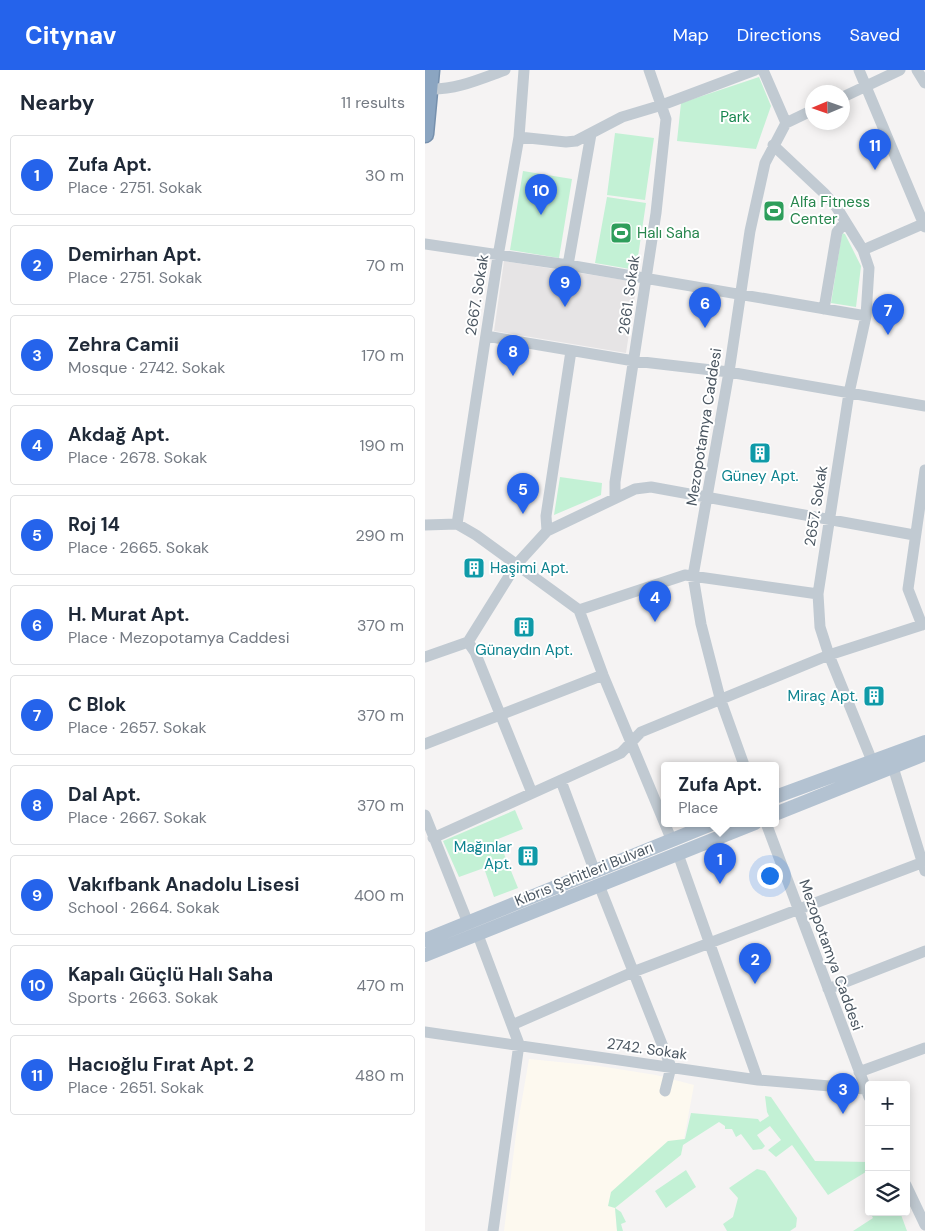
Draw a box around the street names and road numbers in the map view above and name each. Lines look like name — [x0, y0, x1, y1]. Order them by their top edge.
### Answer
street label: 2667. Sokak — [461, 253, 493, 337]
street label: 2661. Sokak — [614, 254, 645, 336]
street label: Mezopotamya Caddesi — [682, 347, 726, 507]
street label: 2657. Sokak — [800, 464, 832, 548]
street label: Kıbrıs Şehitleri Bulvarı — [512, 837, 656, 911]
street label: Mezopotamya Caddesi — [794, 877, 868, 1033]
street label: 2742. Sokak — [605, 1033, 689, 1065]

